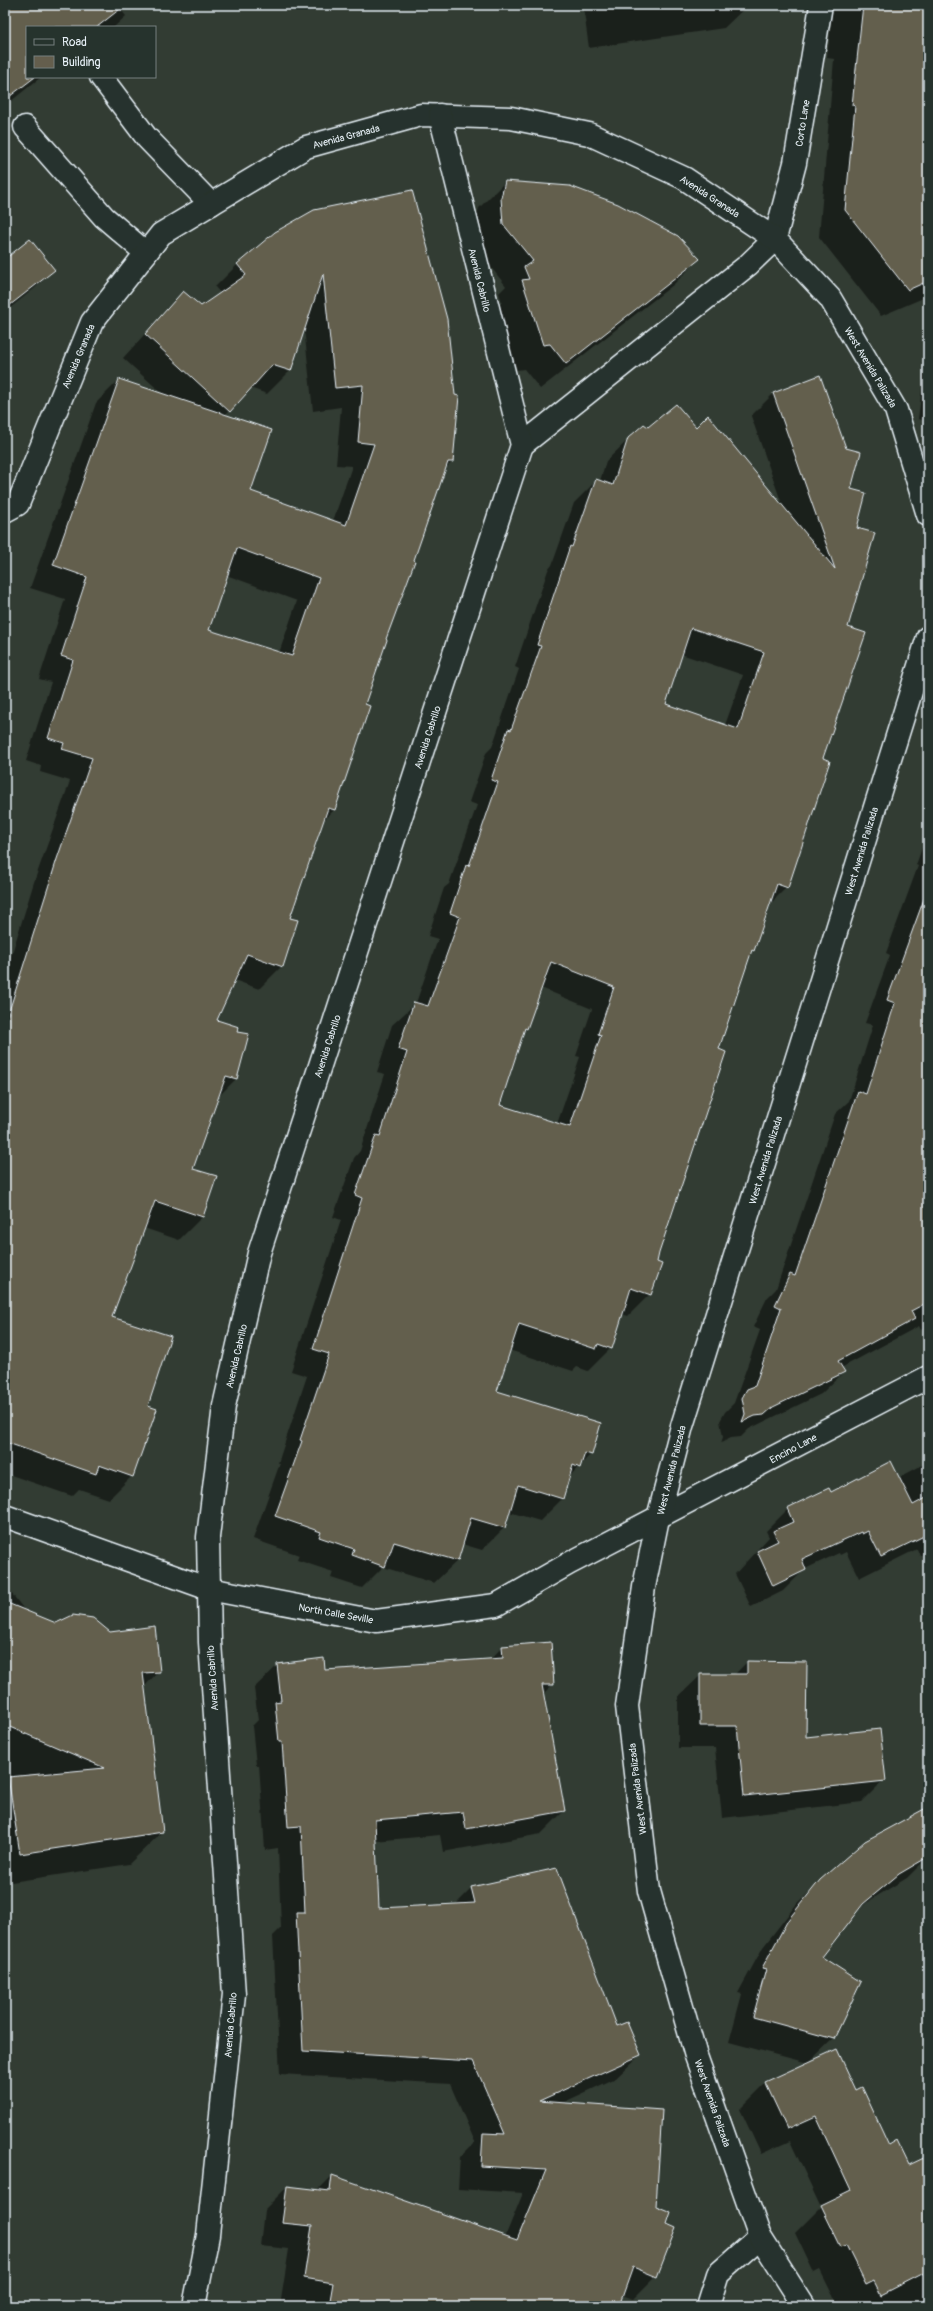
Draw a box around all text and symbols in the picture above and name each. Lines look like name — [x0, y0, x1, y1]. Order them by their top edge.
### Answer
legend — [26, 26, 156, 78]
text: Road — [62, 35, 87, 50]
text: Building — [62, 55, 101, 70]
street label: Corto Lane — [793, 99, 813, 147]
street label: Avenida Granada — [312, 122, 381, 152]
street label: Avenida Granada — [677, 173, 742, 221]
street label: Avenida Cabrillo — [465, 247, 493, 314]
street label: Avenida Granada — [60, 322, 98, 390]
street label: West Avenida Palizada — [841, 325, 899, 410]
street label: Avenida Cabrillo — [412, 704, 444, 770]
street label: West Avenida Palizada — [843, 805, 881, 897]
street label: Avenida Cabrillo — [312, 1013, 344, 1079]
street label: West Avenida Palizada — [747, 1114, 785, 1206]
street label: Avenida Cabrillo — [224, 1322, 250, 1389]
street label: West Avenida Palizada — [655, 1424, 689, 1516]
street label: Encino Lane — [768, 1431, 819, 1466]
street label: North Calle Seville — [297, 1601, 374, 1627]
street label: Avenida Cabrillo — [205, 1644, 221, 1711]
street label: West Avenida Palizada — [626, 1742, 650, 1835]
street label: Avenida Cabrillo — [222, 1991, 240, 2058]
street label: West Avenida Palizada — [691, 2058, 733, 2149]

